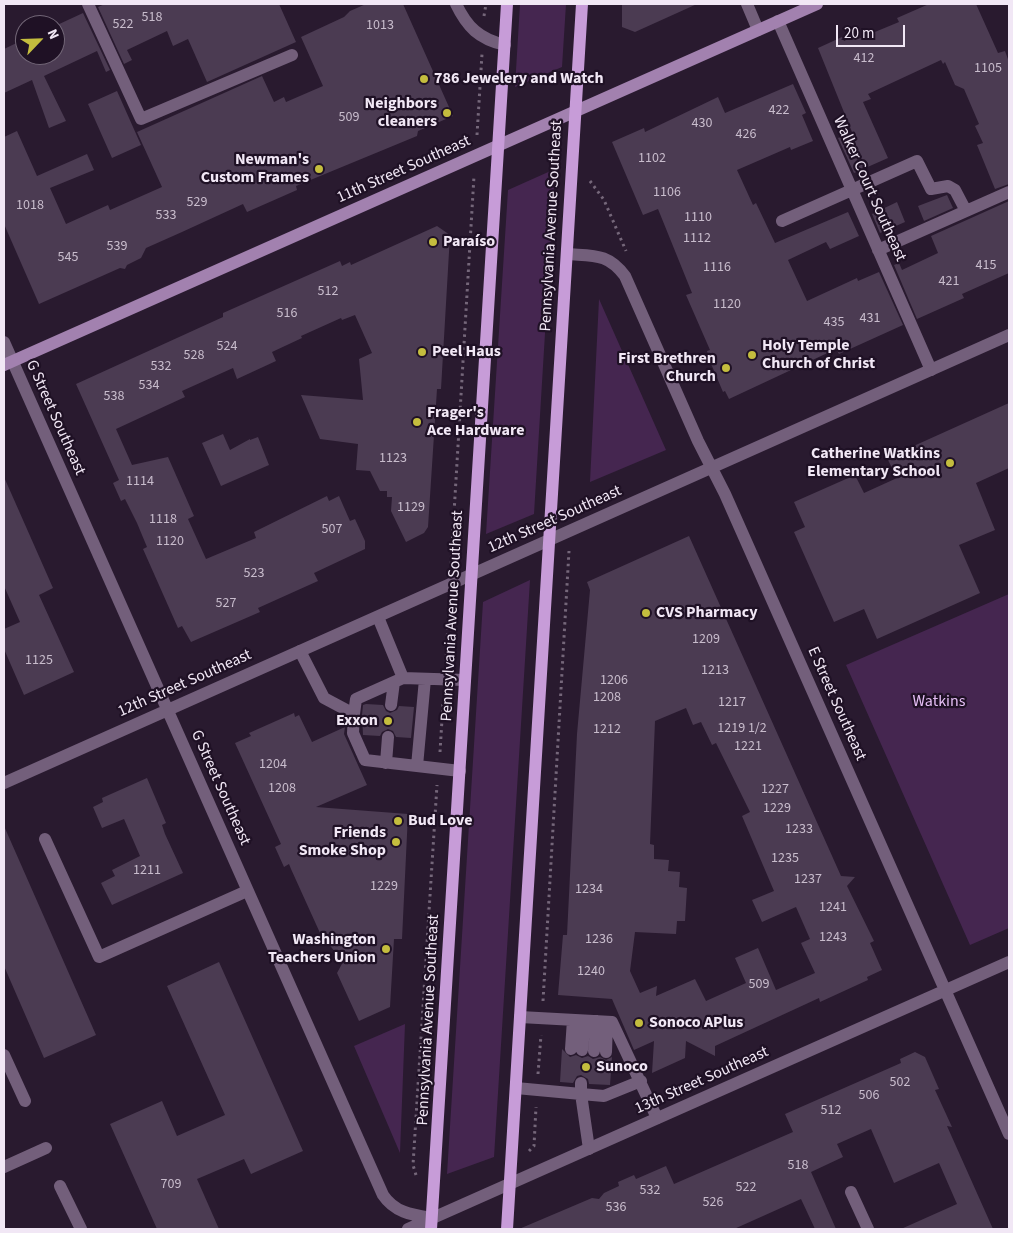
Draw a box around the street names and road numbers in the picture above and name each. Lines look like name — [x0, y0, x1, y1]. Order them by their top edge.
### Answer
street label: Walker Court Southeast — [828, 113, 910, 265]
street label: Pennsylvania Avenue Southeast — [537, 120, 567, 332]
street label: 11th Street Southeast — [334, 132, 474, 208]
street label: G Street Southeast — [21, 357, 89, 479]
street label: 12th Street Southeast — [485, 482, 625, 558]
street label: Pennsylvania Avenue Southeast — [438, 510, 468, 722]
street label: E Street Southeast — [802, 644, 870, 764]
street label: 12th Street Southeast — [115, 646, 255, 722]
street label: G Street Southeast — [186, 727, 254, 849]
street label: Pennsylvania Avenue Southeast — [414, 914, 444, 1126]
street label: 13th Street Southeast — [632, 1043, 772, 1119]

